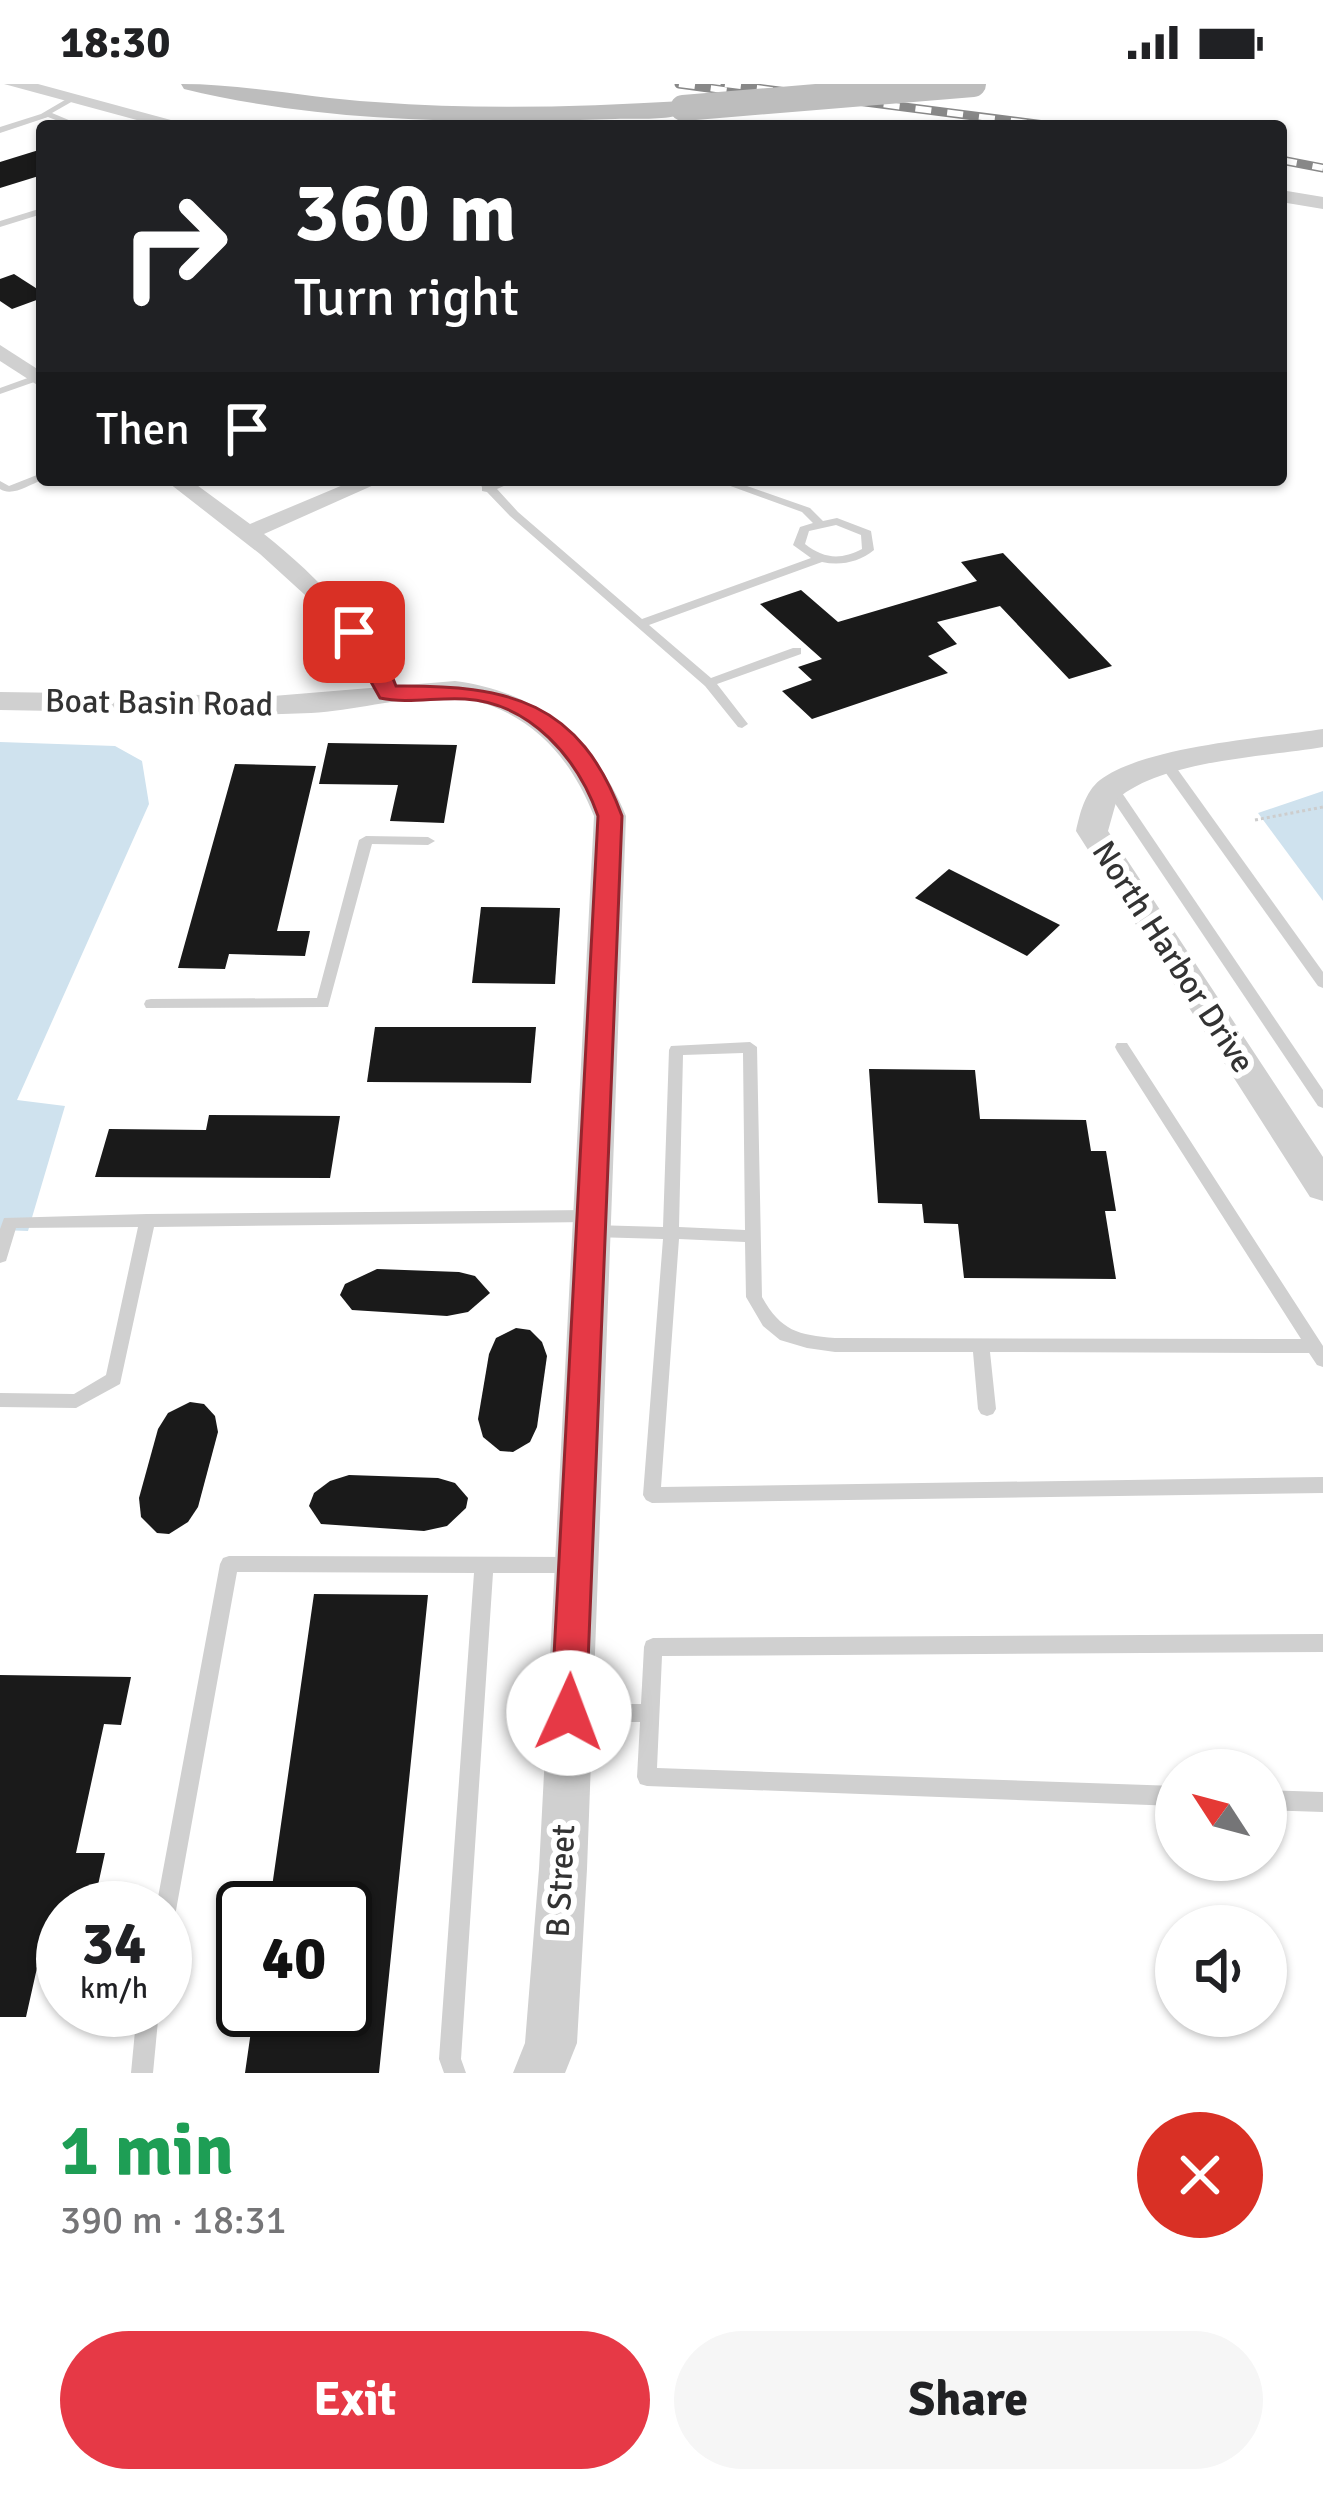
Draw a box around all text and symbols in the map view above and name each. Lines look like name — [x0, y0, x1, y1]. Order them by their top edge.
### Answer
text: 18:30 — [60, 15, 170, 70]
text: 360 m — [294, 161, 516, 265]
icon: right — [96, 168, 252, 324]
text: Turn right — [294, 264, 519, 331]
icon: arrive — [214, 396, 280, 462]
text: Then — [96, 402, 190, 457]
pin — [303, 581, 405, 683]
icon: arrive — [321, 599, 387, 665]
street label: Boat Basin Road — [44, 681, 274, 725]
street label: North Harbor Drive — [1083, 833, 1263, 1081]
position arrow — [506, 1650, 632, 1776]
north arrow — [1155, 1749, 1287, 1881]
map controls — [1155, 1749, 1287, 2037]
street label: B Street — [538, 1823, 584, 1939]
speed limit sign: 40 — [216, 1881, 372, 2037]
button: sound — [1155, 1905, 1287, 2037]
text: 34 — [82, 1907, 146, 1981]
text: km/h — [80, 1970, 148, 2007]
text: 1 min — [60, 2106, 234, 2195]
button: close — [1137, 2112, 1263, 2238]
text: 390 m · 18:31 — [60, 2196, 287, 2244]
button: Exit — [60, 2331, 650, 2469]
button: Share — [674, 2331, 1263, 2469]

